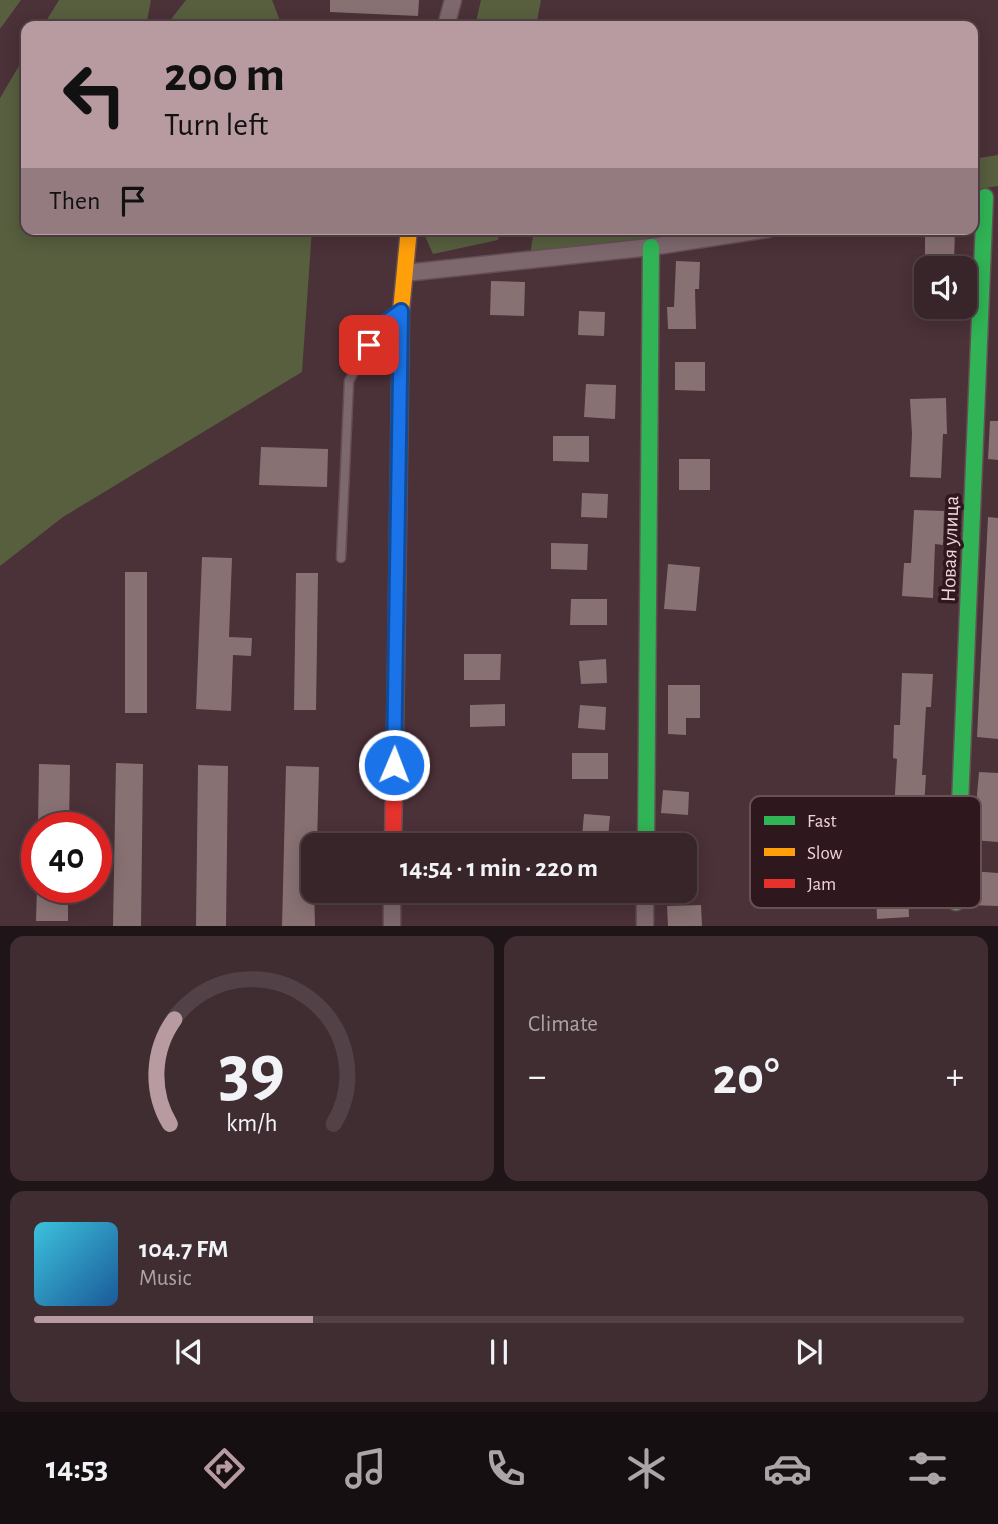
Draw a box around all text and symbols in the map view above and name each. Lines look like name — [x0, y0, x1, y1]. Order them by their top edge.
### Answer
icon: left — [49, 49, 140, 140]
text: 200 m — [164, 51, 285, 100]
text: Turn left — [164, 109, 268, 141]
icon: arrive — [114, 182, 152, 220]
text: Then — [49, 188, 100, 214]
map controls — [914, 256, 977, 319]
button: sound — [914, 256, 977, 319]
pin — [339, 315, 399, 375]
icon: arrive — [350, 326, 388, 364]
street label: Новая улица — [938, 495, 962, 603]
position arrow — [357, 728, 431, 802]
legend — [750, 796, 981, 908]
speed limit sign: 40 — [21, 812, 112, 903]
text: Fast — [807, 812, 837, 831]
text: Slow — [807, 844, 843, 863]
text: 14:54 · 1 min · 220 m — [400, 855, 598, 881]
text: Jam — [807, 875, 836, 894]
text: Climate — [528, 1013, 598, 1036]
text: 39 — [219, 1037, 285, 1110]
text: 20° — [713, 1051, 779, 1103]
text: − — [528, 1058, 546, 1096]
text: + — [946, 1058, 964, 1096]
text: km/h — [226, 1111, 278, 1136]
text: 104.7 FM — [139, 1236, 228, 1262]
text: Music — [139, 1267, 191, 1290]
icon: previous — [170, 1333, 208, 1371]
icon: pause — [480, 1333, 518, 1371]
icon: next — [790, 1333, 828, 1371]
icon: directions — [200, 1444, 249, 1493]
icon: music — [341, 1444, 390, 1493]
icon: phone — [481, 1444, 530, 1493]
icon: climate — [622, 1444, 671, 1493]
icon: car — [763, 1444, 812, 1493]
icon: filters — [903, 1444, 952, 1493]
text: 14:53 — [46, 1452, 108, 1484]

